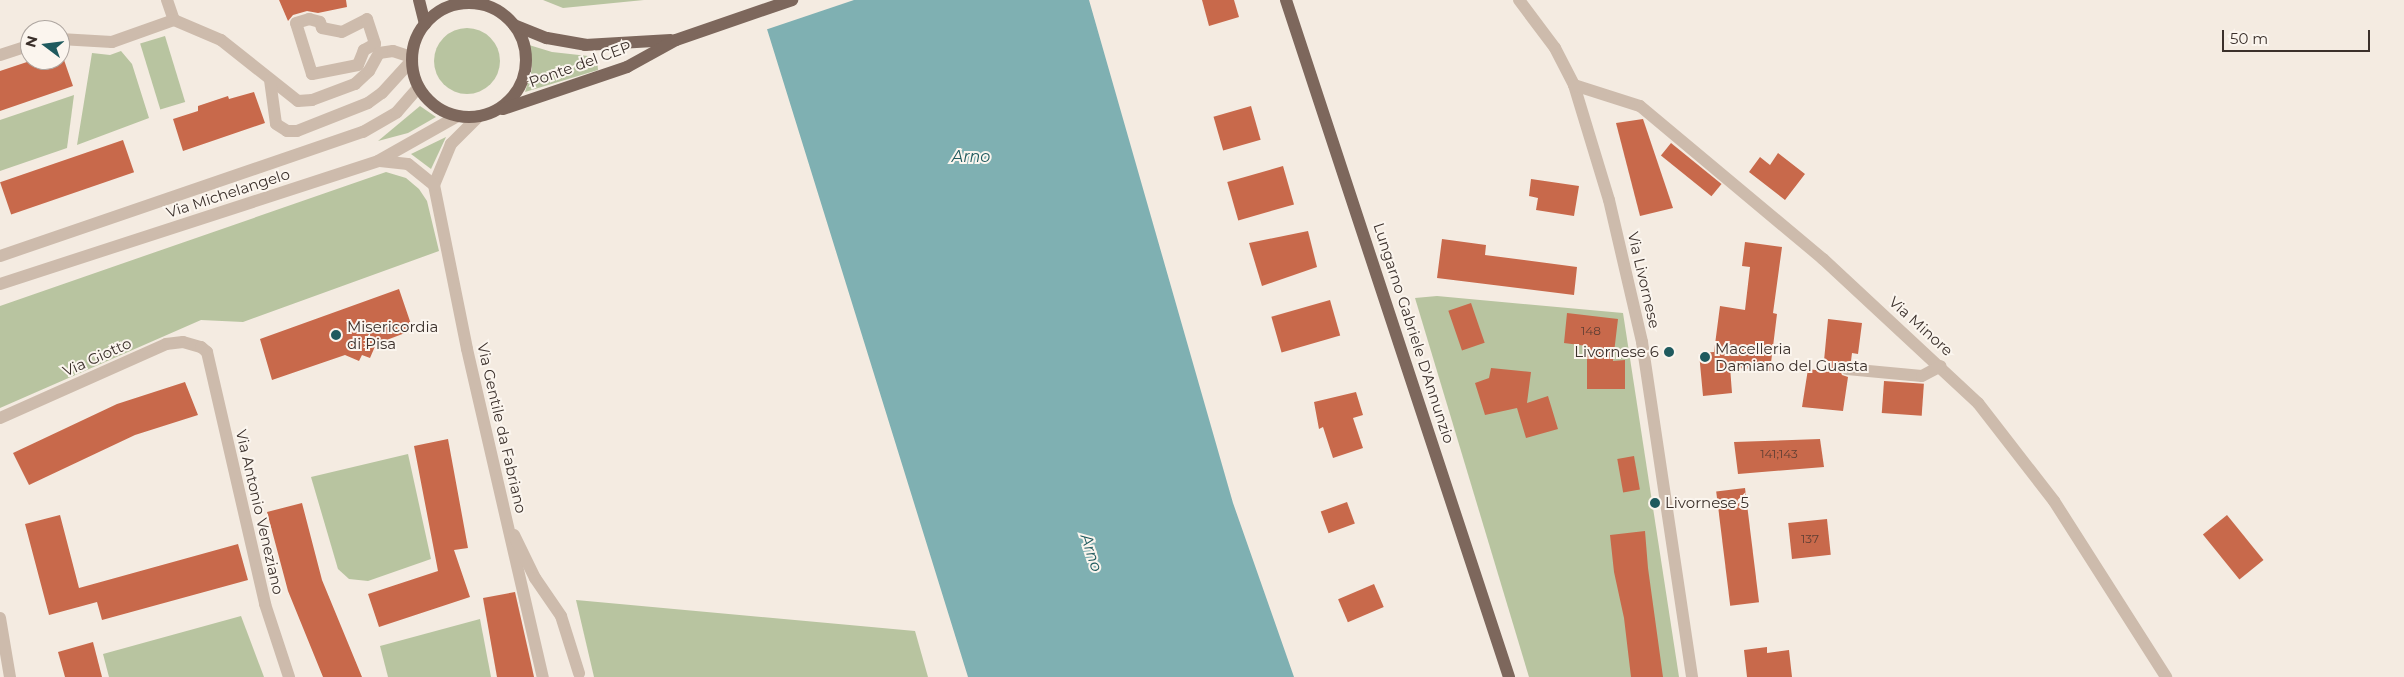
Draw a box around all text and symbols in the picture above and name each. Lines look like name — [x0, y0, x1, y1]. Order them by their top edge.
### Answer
north arrow — [20, 20, 70, 70]
scale bar — [2224, 20, 2372, 52]
text: 50 m — [2230, 29, 2268, 48]
text: N — [21, 34, 42, 49]
street label: Ponte del CEP — [526, 37, 634, 91]
water label: Arno — [952, 147, 990, 167]
street label: Via Michelangelo — [164, 165, 292, 221]
street label: Lungarno Gabriele D'Annunzio — [1370, 220, 1458, 446]
street label: Via Livornese — [1624, 230, 1664, 330]
street label: Via Minore — [1885, 293, 1957, 359]
place label: Misericordia di Pisa — [347, 317, 438, 352]
house number: 148 — [1581, 324, 1601, 338]
marker: Misericordia di Pisa — [329, 328, 343, 342]
street label: Via Giotto — [60, 334, 134, 380]
place label: Macelleria Damiano del Guasta — [1715, 339, 1868, 374]
street label: Via Gentile da Fabriano — [474, 341, 530, 515]
place label: Livornese 6 — [1574, 343, 1659, 361]
marker: Livornese 6 — [1663, 346, 1675, 358]
marker: Macelleria Damiano del Guasta — [1699, 351, 1711, 363]
street label: Via Antonio Veneziano — [232, 428, 288, 596]
house number: 141;143 — [1760, 447, 1798, 461]
place label: Livornese 5 — [1665, 494, 1749, 512]
marker: Livornese 5 — [1649, 497, 1661, 509]
water label: Arno — [1076, 532, 1106, 574]
house number: 137 — [1801, 532, 1819, 546]

